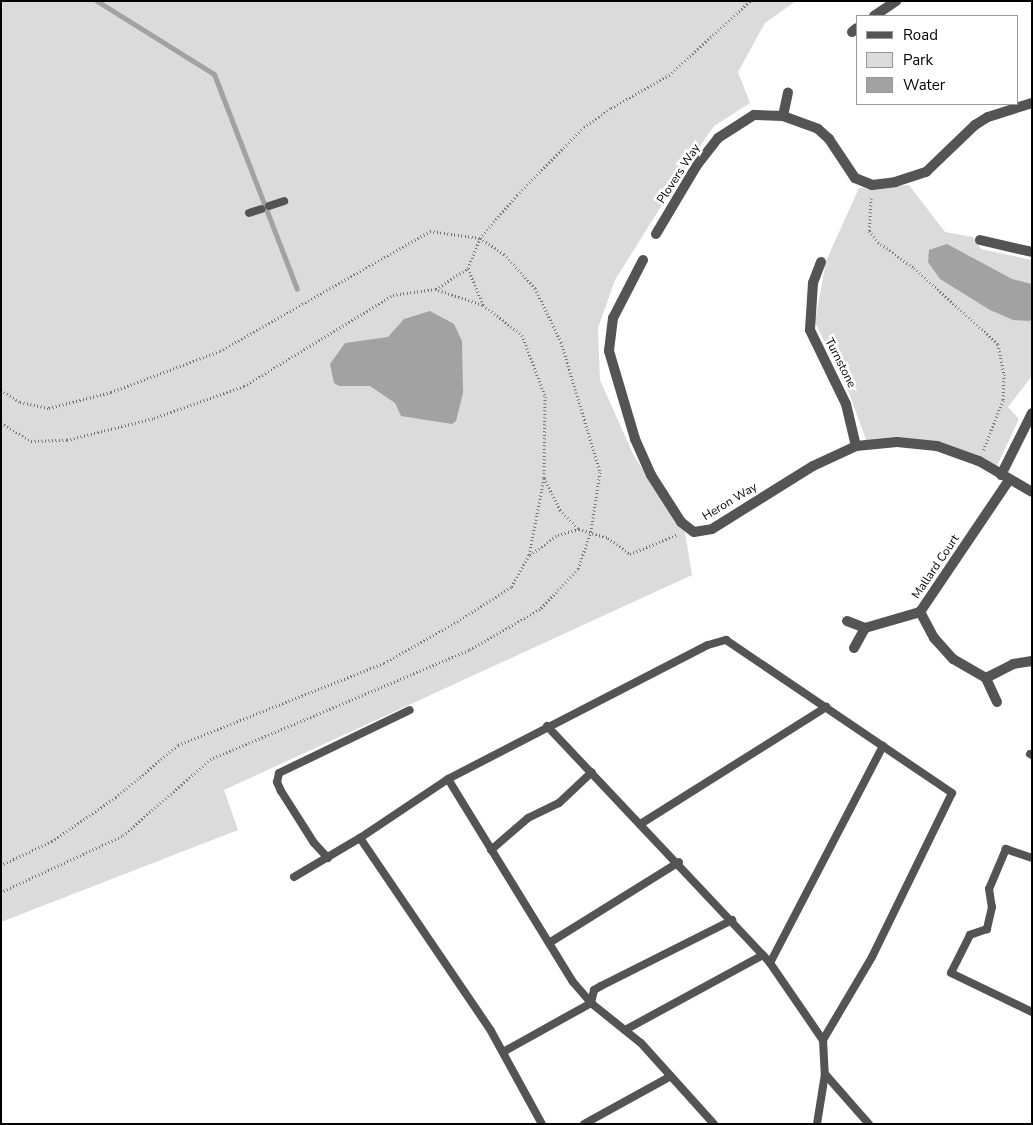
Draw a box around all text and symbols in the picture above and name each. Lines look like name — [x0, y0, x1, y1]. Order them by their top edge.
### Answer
legend — [856, 15, 1018, 105]
text: Road — [903, 25, 938, 45]
text: Park — [903, 50, 933, 70]
text: Water — [903, 75, 945, 95]
street label: Plovers Way — [654, 141, 704, 207]
street label: Turnstone — [821, 336, 859, 390]
street label: Heron Way — [700, 480, 760, 524]
street label: Mallard Court — [909, 532, 963, 602]

